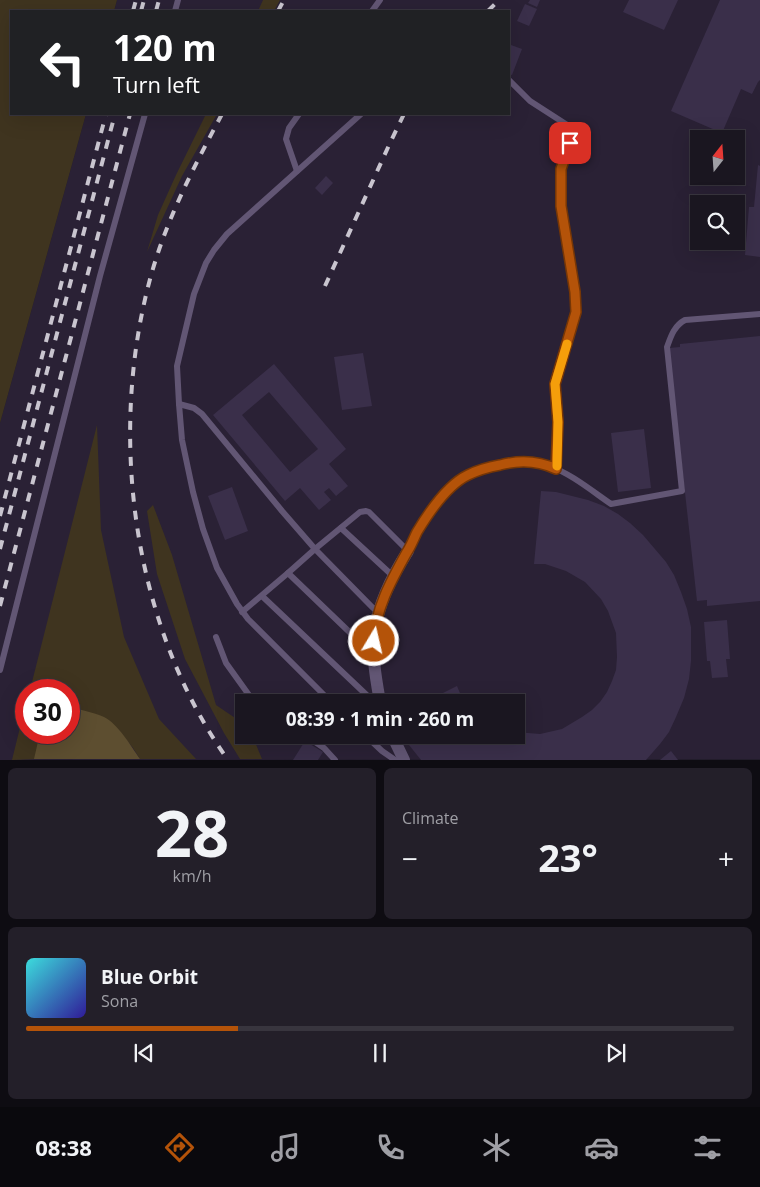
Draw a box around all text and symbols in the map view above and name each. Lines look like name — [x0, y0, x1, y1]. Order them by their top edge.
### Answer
text: 120 m — [113, 24, 217, 71]
icon: left — [30, 30, 95, 95]
text: Turn left — [113, 69, 200, 99]
pin — [549, 122, 591, 164]
icon: arrive — [556, 129, 584, 157]
north arrow — [690, 130, 745, 185]
map controls — [690, 130, 745, 250]
button: search — [690, 195, 745, 250]
position arrow — [347, 614, 399, 666]
speed limit sign: 30 — [15, 679, 80, 744]
text: 08:39 · 1 min · 260 m — [286, 706, 474, 732]
text: 28 — [155, 788, 229, 876]
text: Climate — [402, 807, 459, 829]
text: 23° — [538, 831, 598, 883]
text: − — [402, 839, 418, 877]
text: + — [718, 839, 734, 877]
text: km/h — [173, 865, 211, 887]
text: Blue Orbit — [101, 964, 198, 990]
text: Sona — [101, 990, 138, 1012]
icon: previous — [130, 1039, 158, 1067]
icon: pause — [366, 1039, 394, 1067]
icon: next — [602, 1039, 630, 1067]
icon: directions — [162, 1130, 197, 1165]
icon: music — [268, 1130, 303, 1165]
icon: phone — [373, 1130, 408, 1165]
icon: climate — [479, 1130, 514, 1165]
icon: car — [584, 1130, 619, 1165]
icon: filters — [690, 1130, 725, 1165]
text: 08:38 — [35, 1132, 92, 1162]

